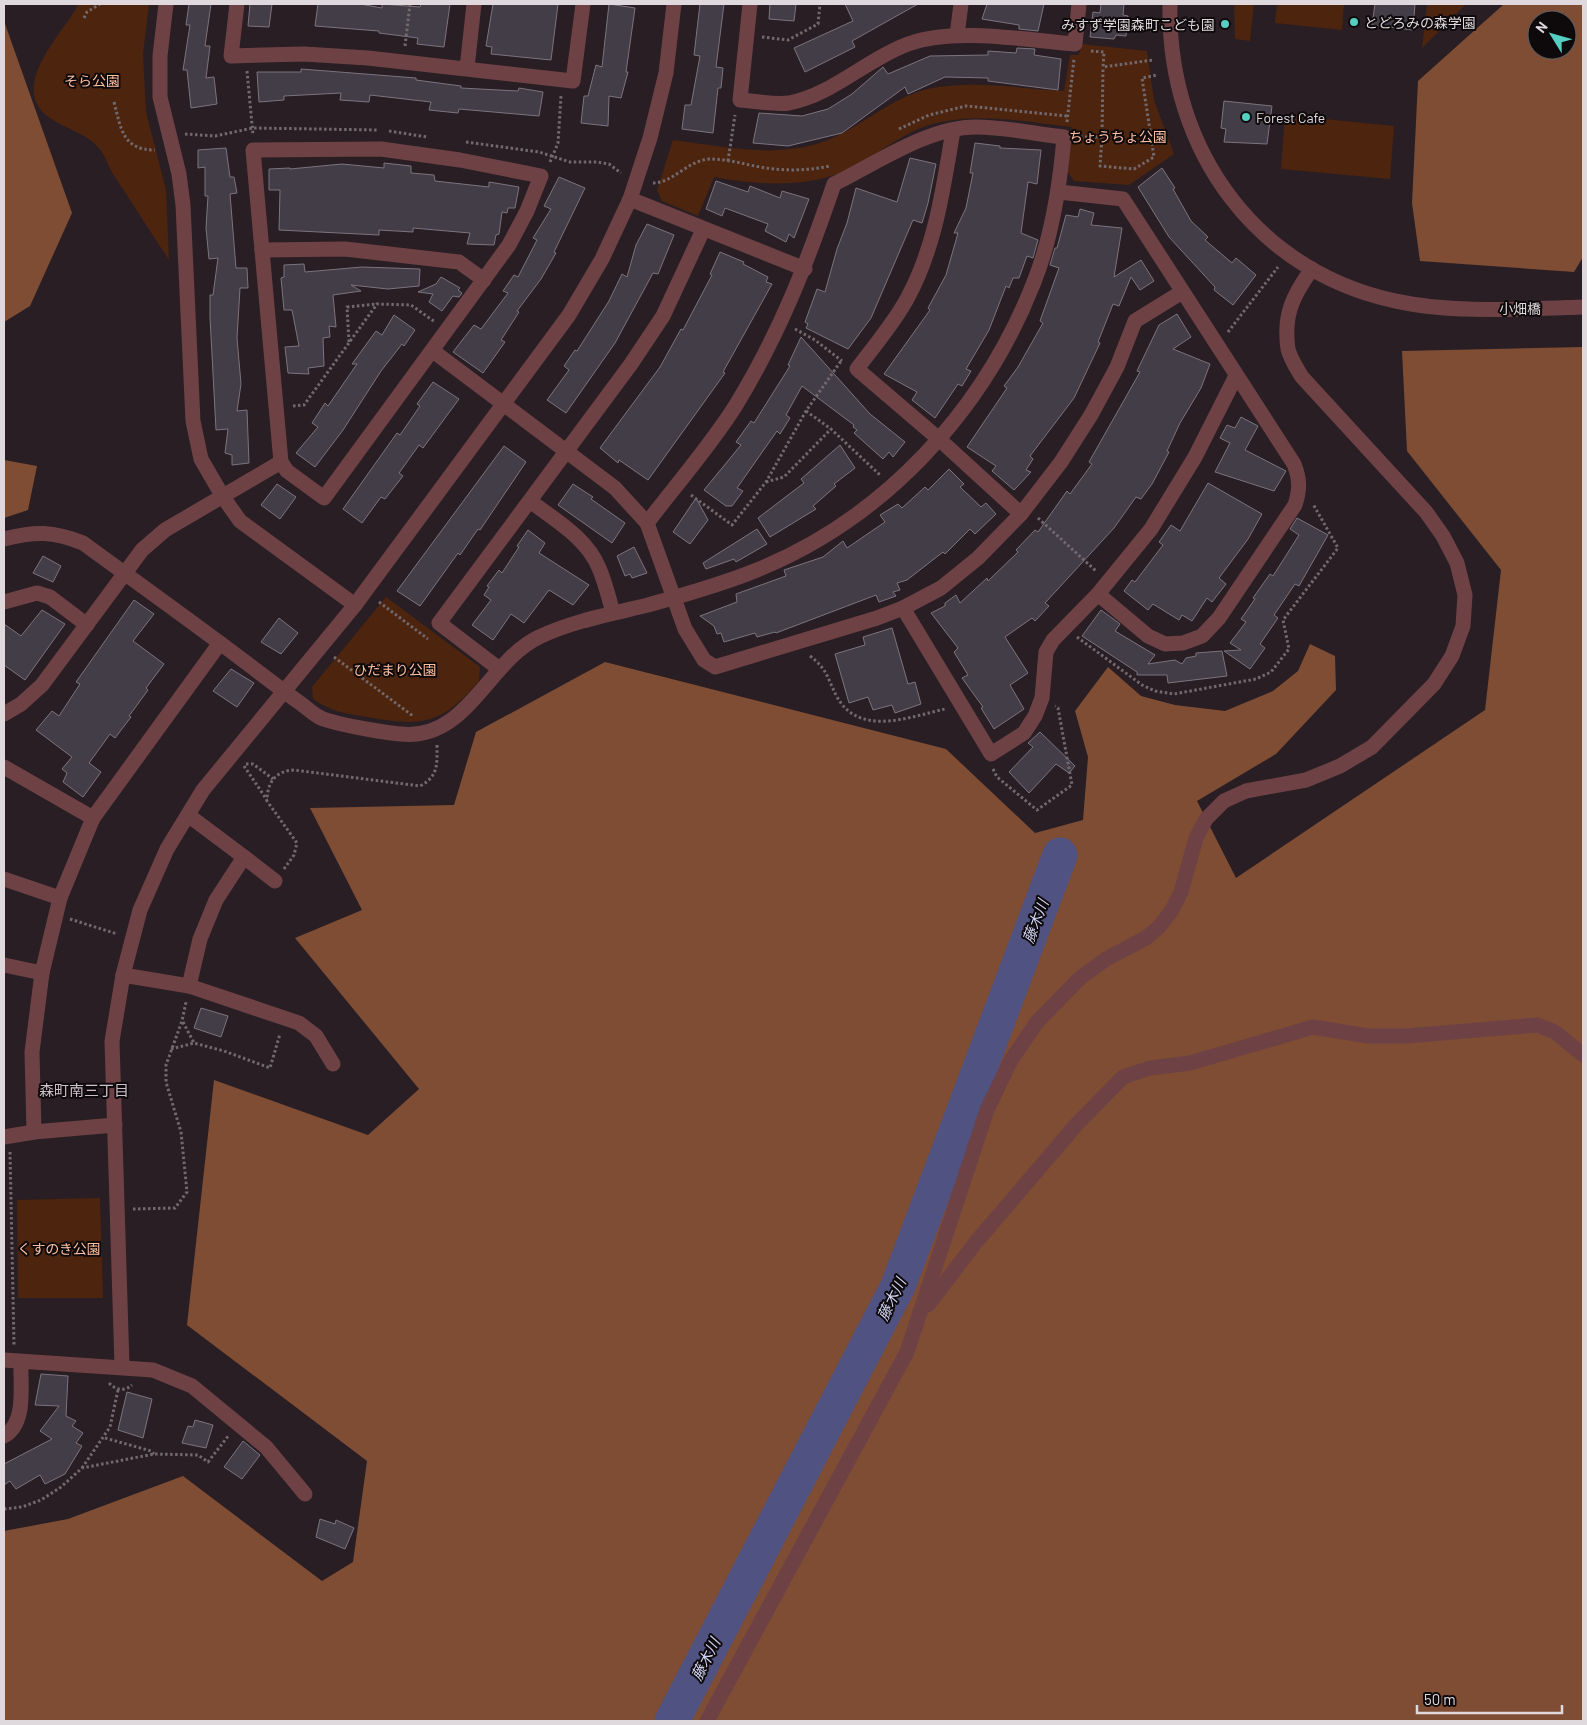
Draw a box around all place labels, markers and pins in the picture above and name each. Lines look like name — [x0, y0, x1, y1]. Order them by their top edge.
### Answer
place label: とどろみの森学園 — [1364, 14, 1476, 31]
place label: みすず学園森町こども園 — [1061, 16, 1215, 33]
marker: とどろみの森学園 — [1348, 16, 1360, 28]
marker: みすず学園森町こども園 — [1219, 18, 1231, 30]
place label: Forest Cafe — [1256, 109, 1325, 126]
marker: Forest Cafe — [1240, 111, 1252, 123]

